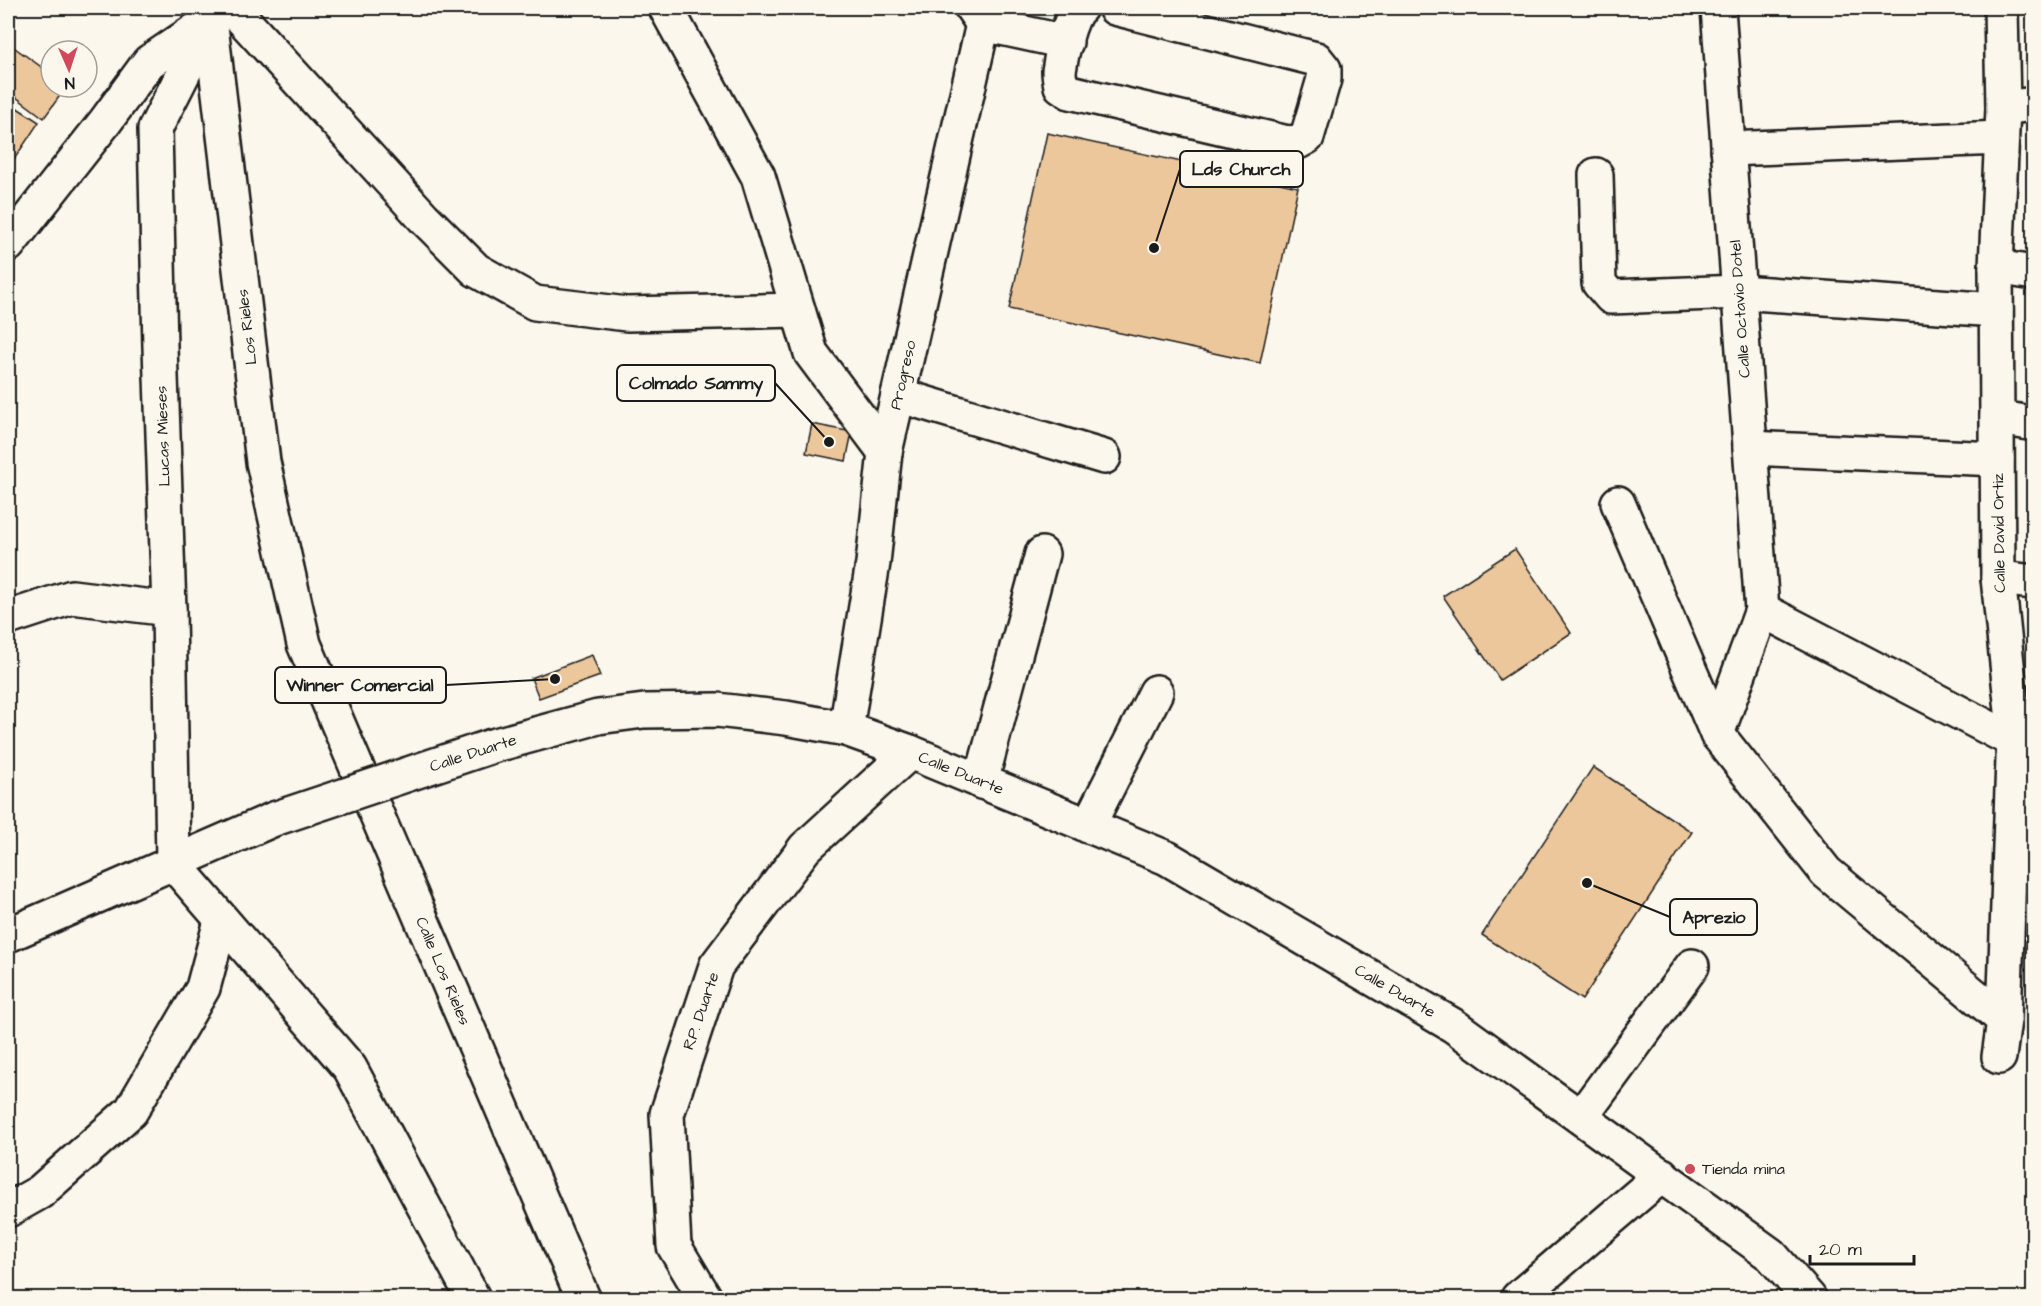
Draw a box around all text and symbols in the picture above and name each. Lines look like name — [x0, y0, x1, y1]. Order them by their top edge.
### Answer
north arrow — [39, 39, 99, 99]
text: N — [64, 72, 75, 94]
callout: Lds Church — [1180, 151, 1303, 187]
text: Lds Church — [1192, 157, 1292, 182]
street label: Calle Octavio Dotel — [1724, 239, 1756, 379]
street label: Los Rieles — [231, 288, 263, 366]
street label: Progreso — [884, 338, 923, 412]
callout: Colmado Sammy — [617, 365, 775, 401]
text: Colmado Sammy — [629, 371, 763, 397]
street label: Lucas Mieses — [150, 385, 176, 487]
street label: Calle David Ortiz — [1987, 473, 2011, 593]
callout: Winner Comercial — [275, 667, 446, 703]
text: Winner Comercial — [285, 673, 434, 698]
street label: Calle Duarte — [427, 729, 520, 777]
street label: Calle Duarte — [915, 746, 1007, 800]
callout: Aprezio — [1670, 899, 1757, 935]
text: Aprezio — [1683, 905, 1746, 930]
street label: Calle Los Rieles — [410, 913, 476, 1029]
street label: Calle Duarte — [1350, 959, 1440, 1023]
street label: RP. Duarte — [677, 969, 725, 1053]
place label: Tienda mina — [1702, 1158, 1785, 1180]
marker: Tienda mina — [1683, 1162, 1697, 1176]
scale bar — [1810, 1228, 1914, 1266]
text: 20 m — [1819, 1237, 1862, 1262]

